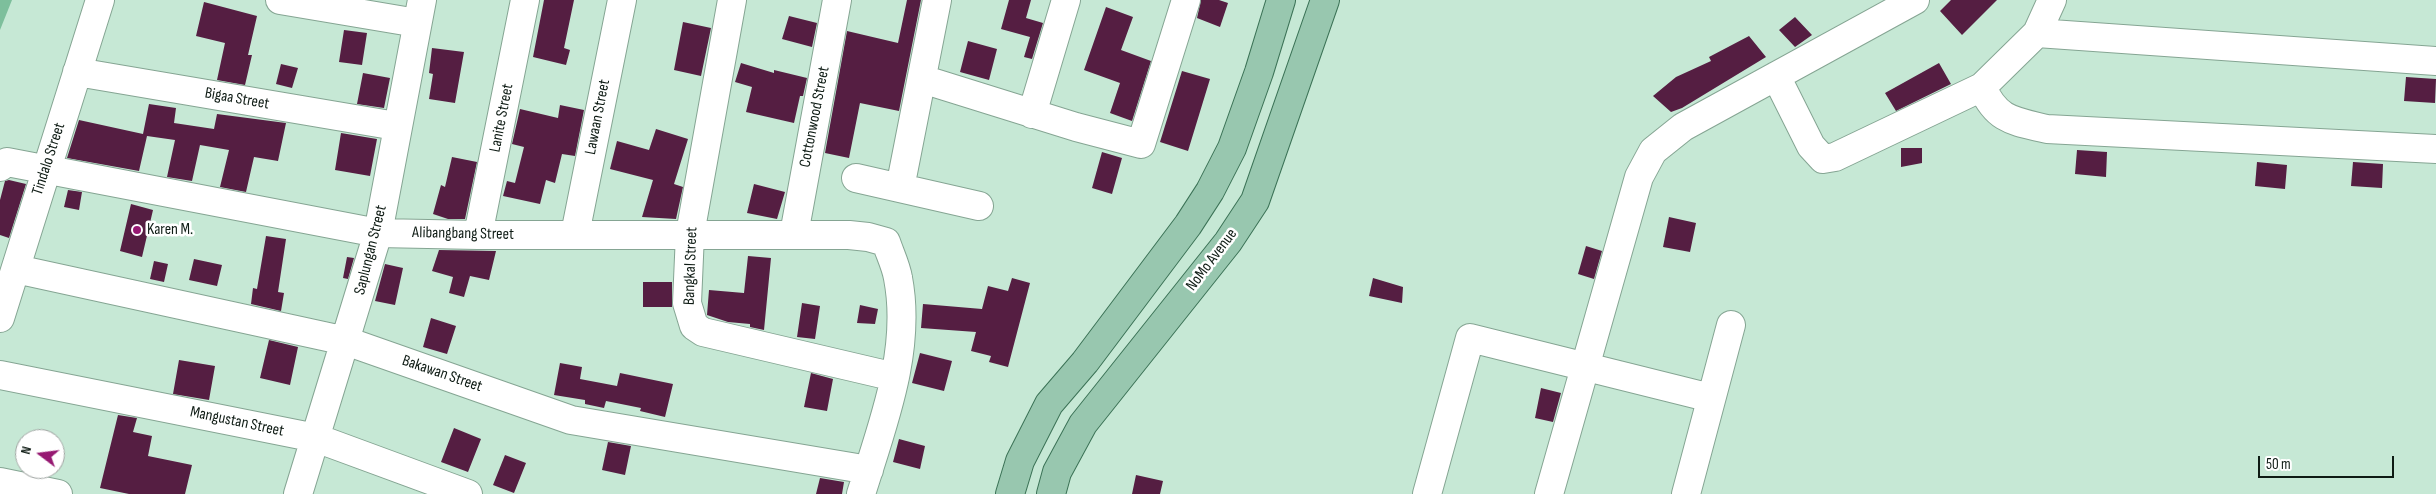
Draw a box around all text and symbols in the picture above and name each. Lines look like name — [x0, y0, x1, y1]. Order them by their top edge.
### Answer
street label: Cottonwood Street — [796, 65, 834, 169]
street label: Lawaan Street — [581, 78, 615, 156]
street label: Lanite Street — [486, 82, 518, 154]
street label: Bigaa Street — [203, 84, 271, 114]
street label: Tindalo Street — [28, 120, 70, 198]
street label: Saplungan Street — [351, 203, 391, 297]
place label: Karen M. — [147, 220, 193, 240]
marker: Karen M. — [131, 224, 143, 236]
street label: Alibangbang Street — [412, 224, 514, 244]
street label: NoMo Avenue — [1182, 225, 1242, 295]
street label: Bangkal Street — [680, 227, 702, 305]
street label: Bakawan Street — [399, 351, 485, 397]
street label: Mangustan Street — [188, 403, 286, 441]
north arrow — [15, 429, 65, 479]
text: N — [17, 444, 35, 456]
scale bar — [2261, 446, 2397, 478]
text: 50 m — [2266, 455, 2291, 474]

